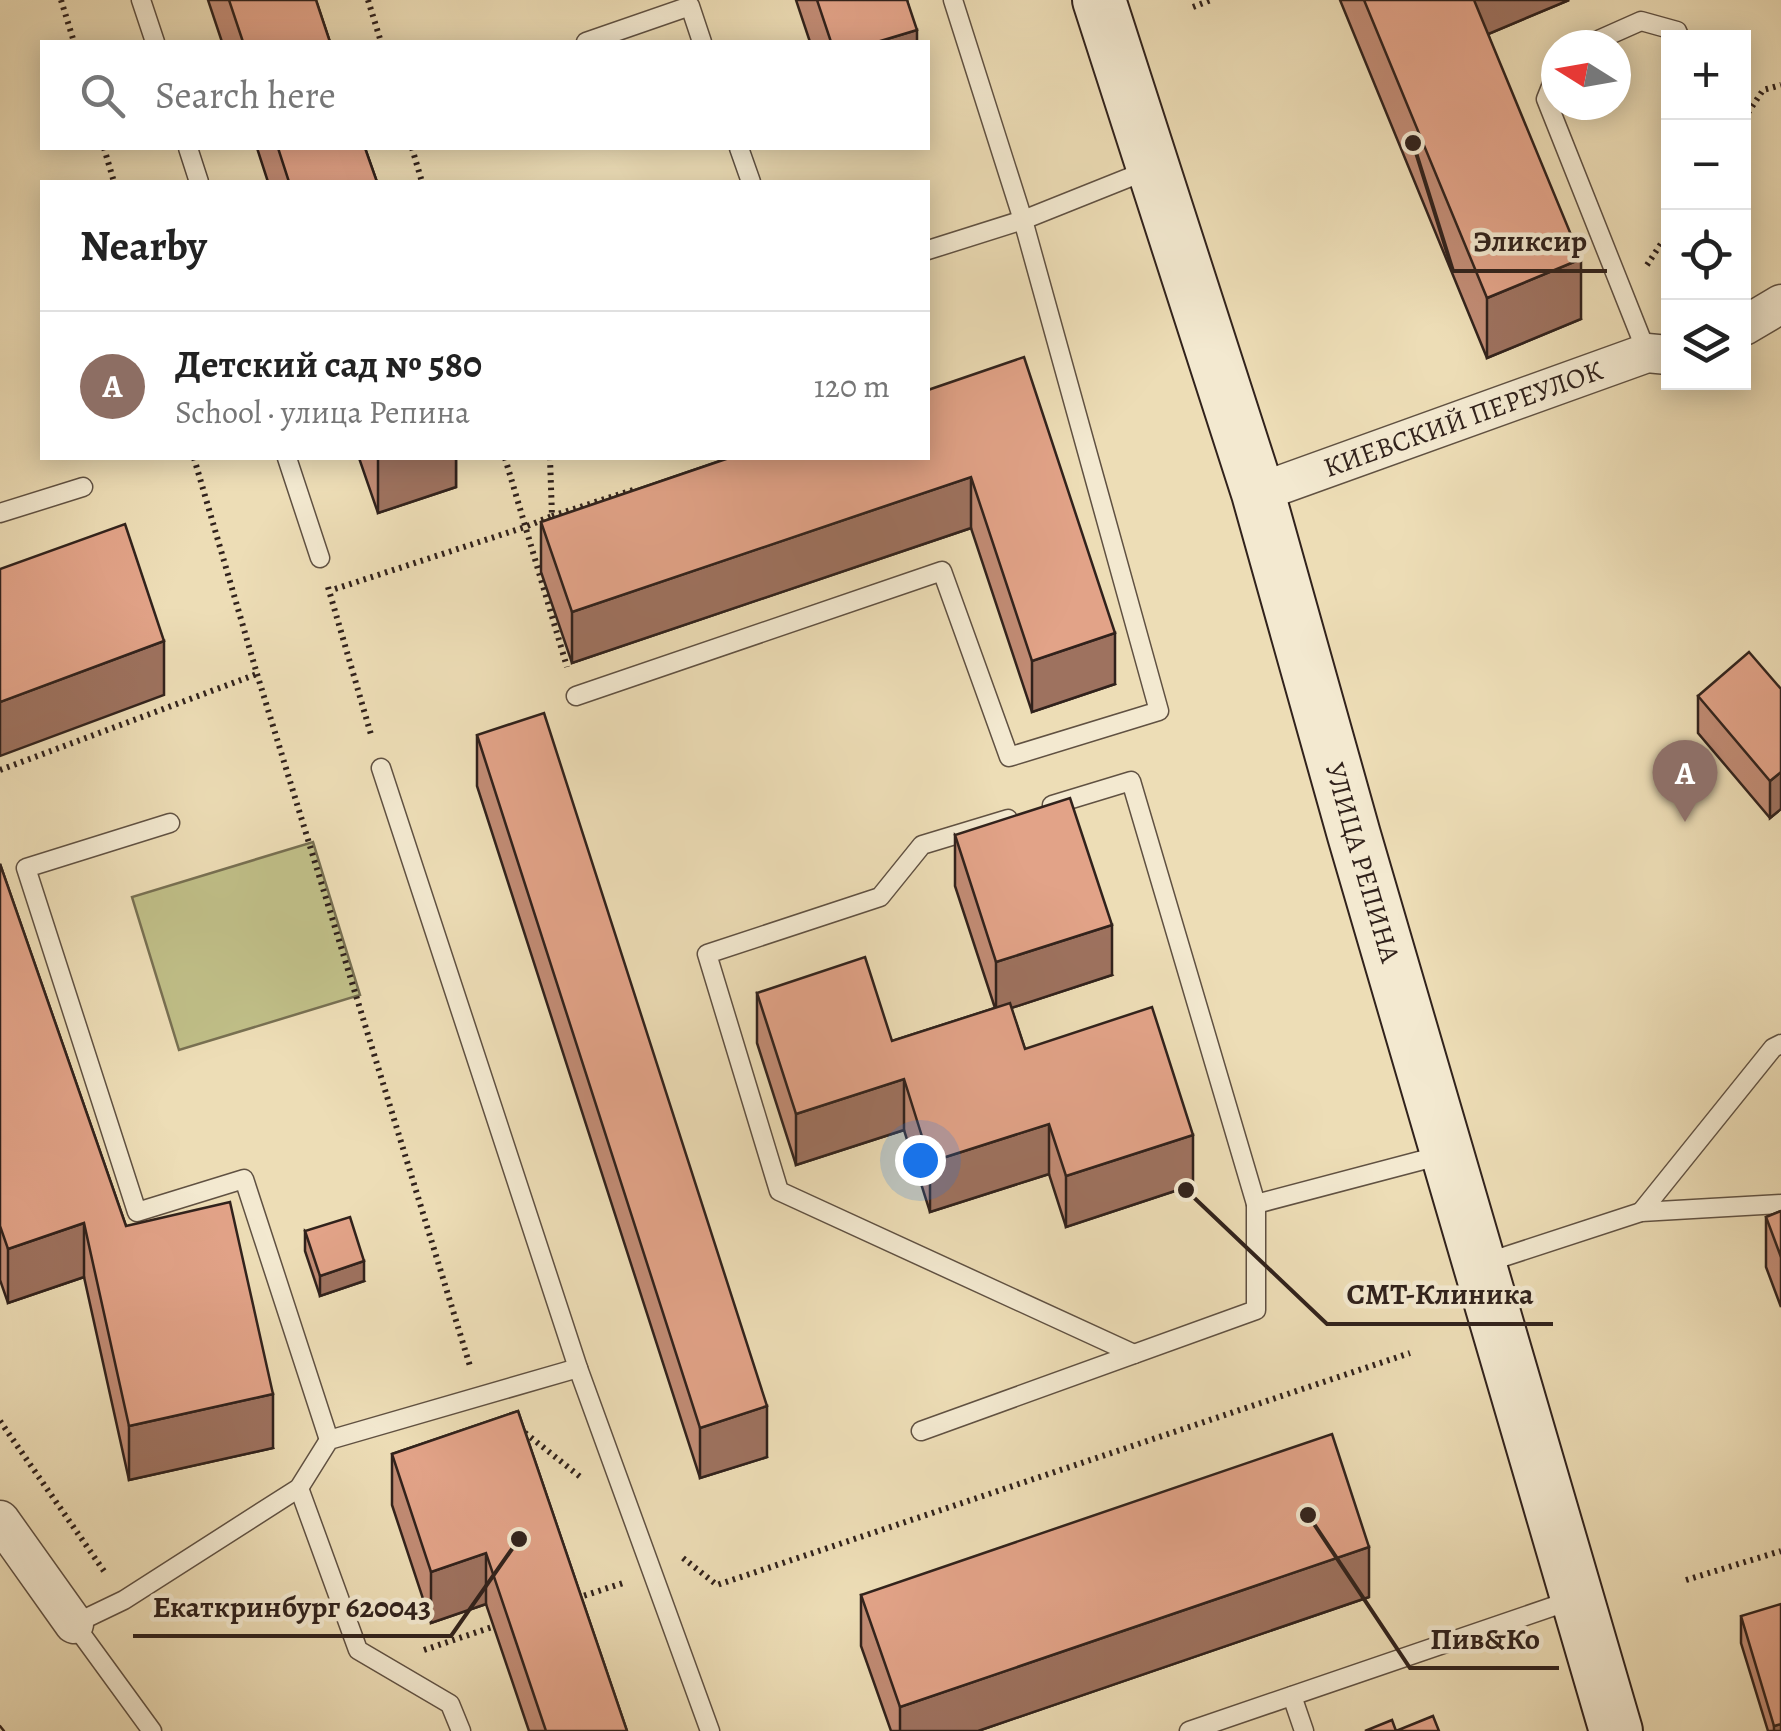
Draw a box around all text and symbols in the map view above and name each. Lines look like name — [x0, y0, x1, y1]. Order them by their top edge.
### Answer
north arrow — [1541, 30, 1631, 120]
map controls — [1661, 30, 1751, 390]
button: + — [1661, 30, 1751, 120]
search box — [40, 40, 930, 150]
icon: search — [75, 68, 130, 123]
text: Search here — [155, 69, 336, 121]
button: − — [1661, 120, 1751, 210]
button: locate — [1661, 210, 1751, 300]
callout: Эликсир — [1453, 211, 1607, 271]
text: Nearby — [80, 217, 207, 274]
text: Эликсир — [1473, 221, 1587, 261]
button: layers — [1661, 300, 1751, 390]
text: Детский сад № 580 — [175, 338, 482, 390]
street label: КИЕВСКИЙ ПЕРЕУЛОК — [1318, 351, 1608, 487]
text: A — [102, 364, 123, 408]
text: 120 m — [814, 364, 890, 408]
text: School · улица Репина — [175, 390, 470, 434]
pin: A — [1652, 740, 1718, 822]
street label: УЛИЦА РЕПИНА — [1316, 758, 1409, 968]
your location — [895, 1135, 946, 1186]
callout: СМТ-Клиника — [1327, 1264, 1553, 1324]
text: СМТ-Клиника — [1347, 1274, 1534, 1314]
callout: Екаткринбург 620043 — [133, 1576, 451, 1636]
text: Екаткринбург 620043 — [153, 1587, 431, 1627]
callout: Пив&Ко — [1410, 1608, 1559, 1668]
text: Пив&Ко — [1430, 1619, 1540, 1659]

